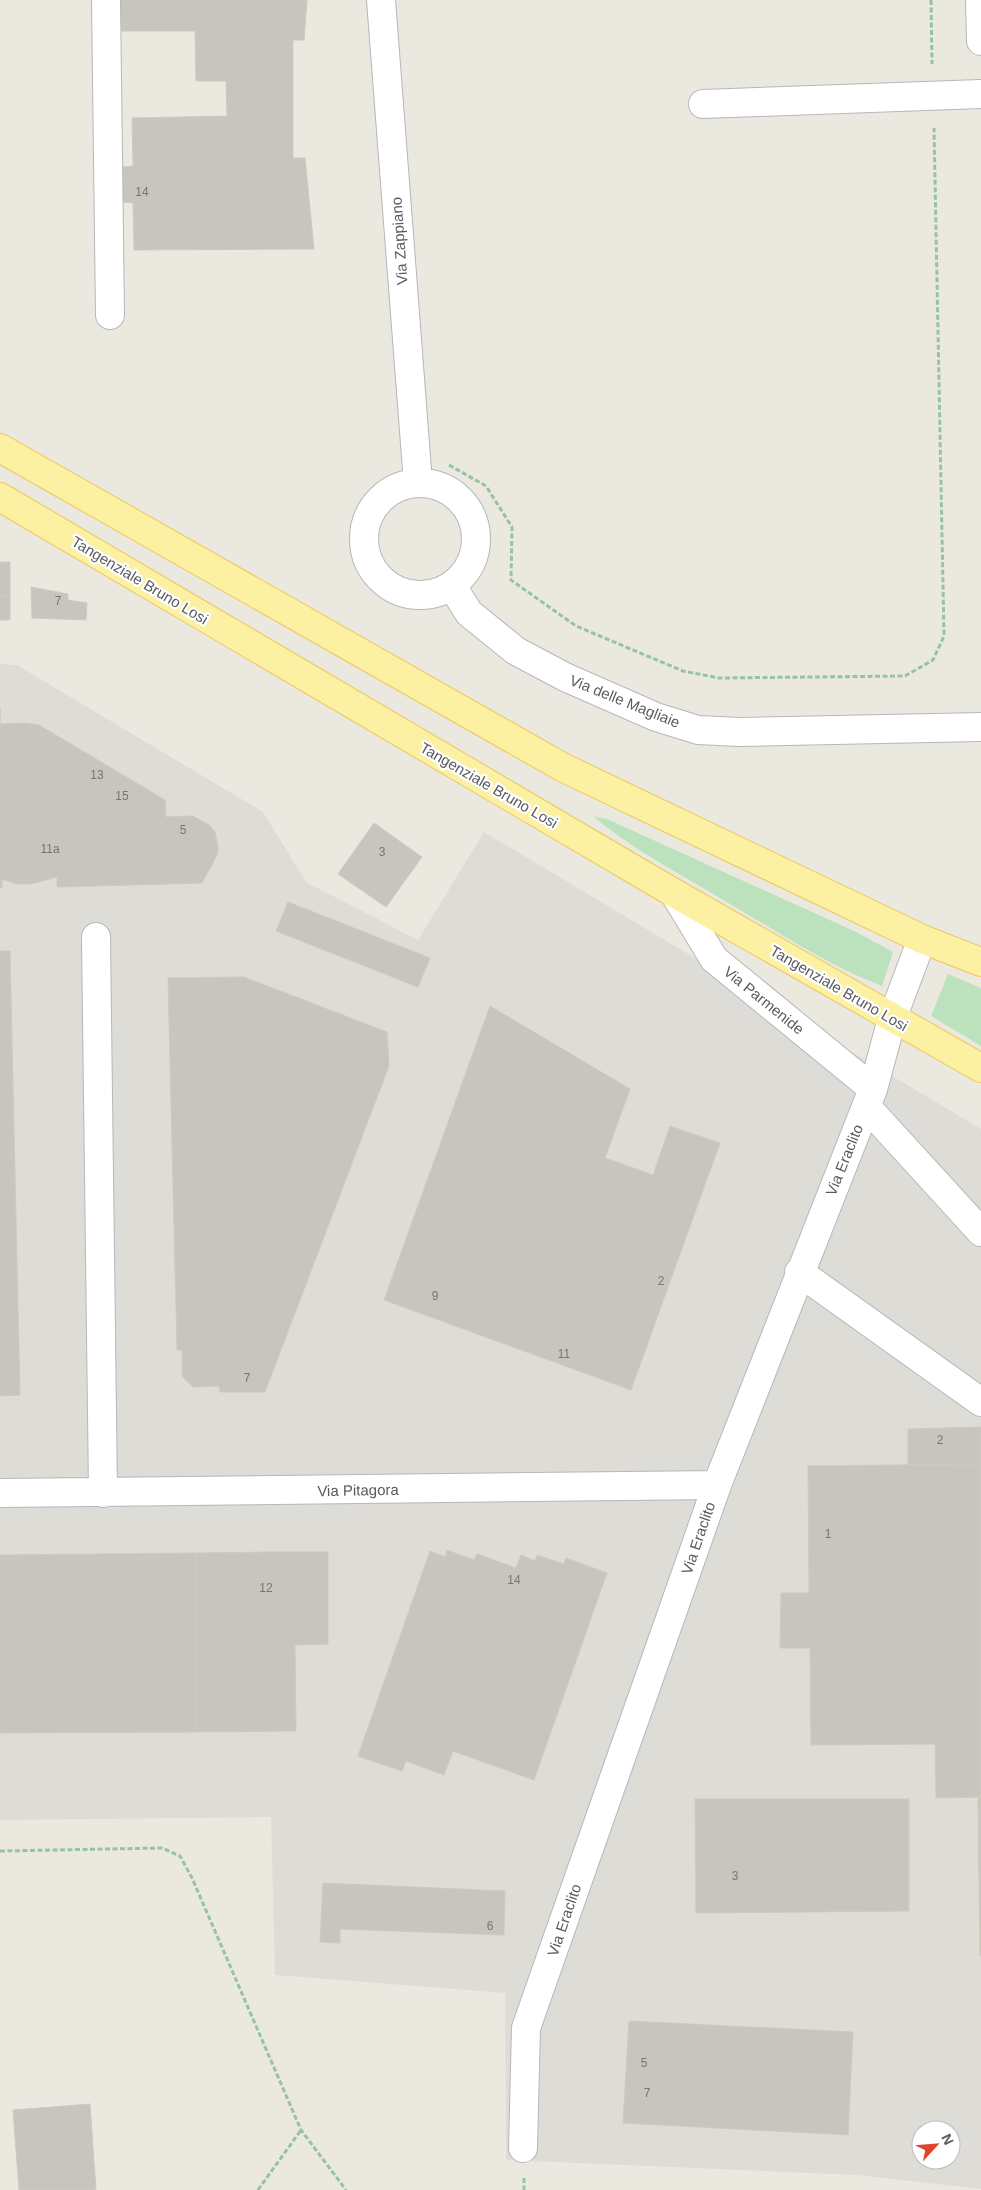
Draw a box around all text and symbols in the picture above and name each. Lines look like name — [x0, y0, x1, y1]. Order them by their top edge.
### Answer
house number: 14 — [135, 185, 149, 199]
street label: Via Zappiano — [387, 196, 411, 286]
street label: Tangenziale Bruno Losi — [69, 533, 211, 627]
house number: 7 — [55, 594, 62, 608]
street label: Via delle Magliaie — [567, 671, 683, 731]
street label: Tangenziale Bruno Losi — [417, 739, 561, 831]
house number: 13 — [90, 768, 104, 782]
house number: 15 — [115, 789, 129, 803]
house number: 5 — [180, 823, 187, 837]
house number: 11a — [40, 842, 60, 856]
house number: 3 — [379, 845, 386, 859]
street label: Tangenziale Bruno Losi — [767, 942, 911, 1034]
street label: Via Parmenide — [721, 963, 807, 1037]
street label: Via Eraclito — [822, 1122, 866, 1198]
house number: 2 — [658, 1274, 665, 1288]
house number: 9 — [432, 1289, 439, 1303]
house number: 11 — [558, 1347, 571, 1361]
house number: 7 — [244, 1371, 251, 1385]
house number: 2 — [937, 1433, 944, 1447]
street label: Via Pitagora — [317, 1481, 400, 1499]
street label: Via Eraclito — [678, 1499, 718, 1577]
house number: 1 — [825, 1527, 832, 1541]
house number: 14 — [507, 1573, 521, 1587]
house number: 12 — [259, 1581, 273, 1595]
house number: 3 — [732, 1869, 739, 1883]
street label: Via Eraclito — [544, 1881, 584, 1959]
house number: 6 — [487, 1919, 494, 1933]
house number: 5 — [641, 2056, 648, 2070]
house number: 7 — [644, 2086, 651, 2100]
north arrow — [911, 2120, 961, 2170]
text: N — [938, 2131, 957, 2147]

